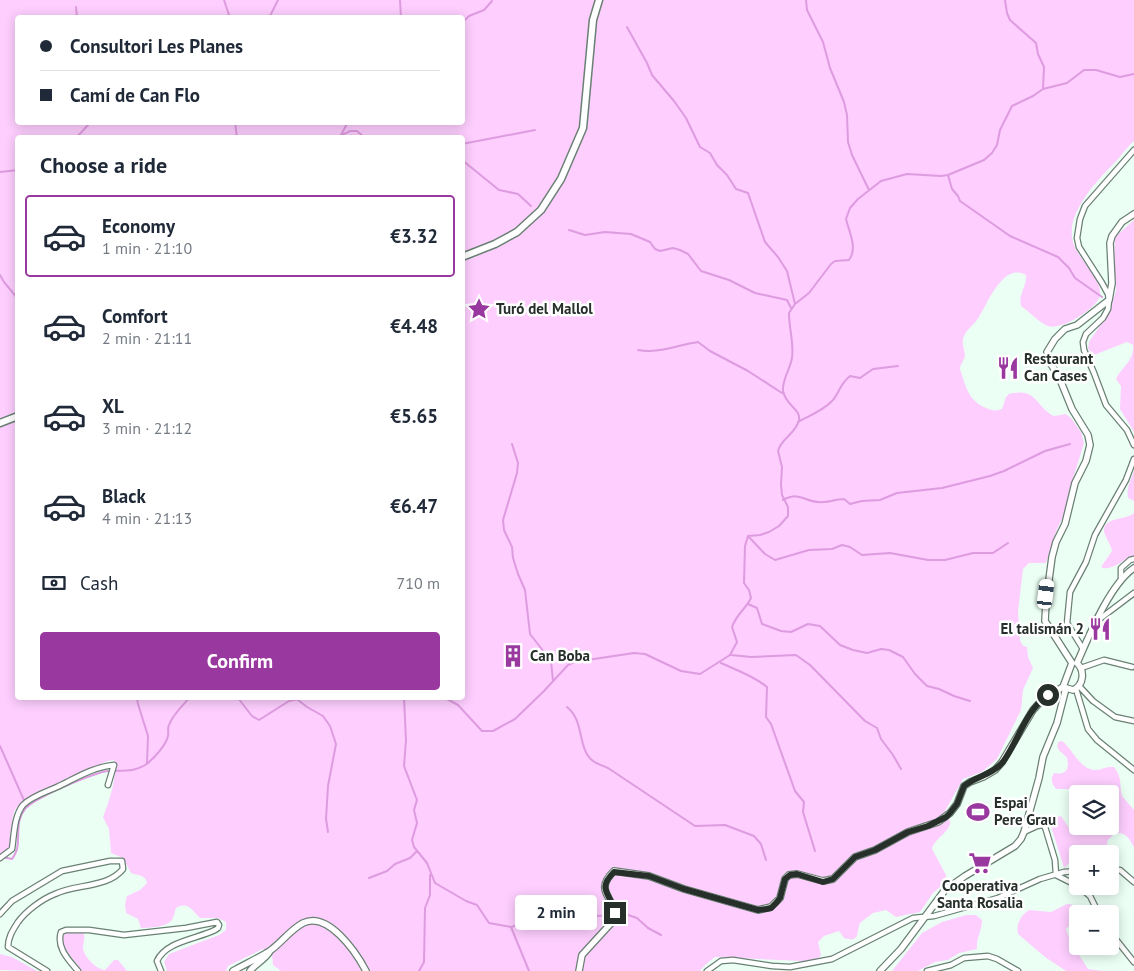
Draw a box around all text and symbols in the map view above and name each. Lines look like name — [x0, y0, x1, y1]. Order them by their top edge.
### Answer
text: Consultori Les Planes — [70, 34, 243, 58]
text: Camí de Can Flo — [70, 83, 200, 107]
text: Choose a ride — [40, 151, 167, 179]
icon: car — [42, 214, 87, 259]
text: Economy — [102, 214, 175, 238]
text: €3.32 — [390, 224, 438, 248]
text: 1 min · 21:10 — [102, 238, 192, 258]
place icon: Turó del Mallol — [466, 296, 492, 322]
place label: Turó del Mallol — [496, 299, 593, 318]
icon: car — [42, 304, 87, 349]
text: Comfort — [102, 304, 168, 328]
text: €4.48 — [390, 314, 438, 338]
text: 2 min · 21:11 — [102, 328, 192, 348]
place label: Restaurant Can Cases — [1024, 349, 1094, 385]
restaurant icon: Restaurant Can Cases — [995, 355, 1021, 381]
icon: car — [42, 394, 87, 439]
text: XL — [102, 394, 124, 418]
text: €5.65 — [390, 404, 438, 428]
text: 3 min · 21:12 — [102, 418, 192, 438]
icon: car — [42, 484, 87, 529]
text: Black — [102, 484, 146, 508]
text: €6.47 — [390, 494, 438, 518]
text: 4 min · 21:13 — [102, 508, 192, 528]
icon: cash — [40, 569, 68, 597]
text: Cash — [80, 571, 118, 595]
text: 710 m — [397, 573, 440, 593]
car — [1036, 578, 1055, 610]
restaurant icon: El talismán 2 — [1087, 616, 1113, 642]
place label: El talismán 2 — [1001, 619, 1084, 638]
button: Confirm — [40, 632, 440, 690]
building icon: Can Boba — [500, 643, 526, 669]
place label: Can Boba — [530, 646, 590, 665]
route start — [1037, 684, 1059, 706]
map controls — [1069, 785, 1119, 955]
button: layers — [1069, 785, 1119, 835]
place label: Espai Pere Grau — [994, 793, 1056, 829]
sports icon: Espai Pere Grau — [965, 799, 991, 825]
button: + — [1069, 845, 1119, 895]
supermarket icon: Cooperativa Santa Rosalia — [967, 850, 993, 876]
place label: Cooperativa Santa Rosalia — [937, 876, 1023, 912]
callout: 2 min — [515, 896, 598, 930]
text: 2 min — [536, 902, 576, 922]
route end — [604, 902, 626, 924]
button: − — [1069, 905, 1119, 955]

